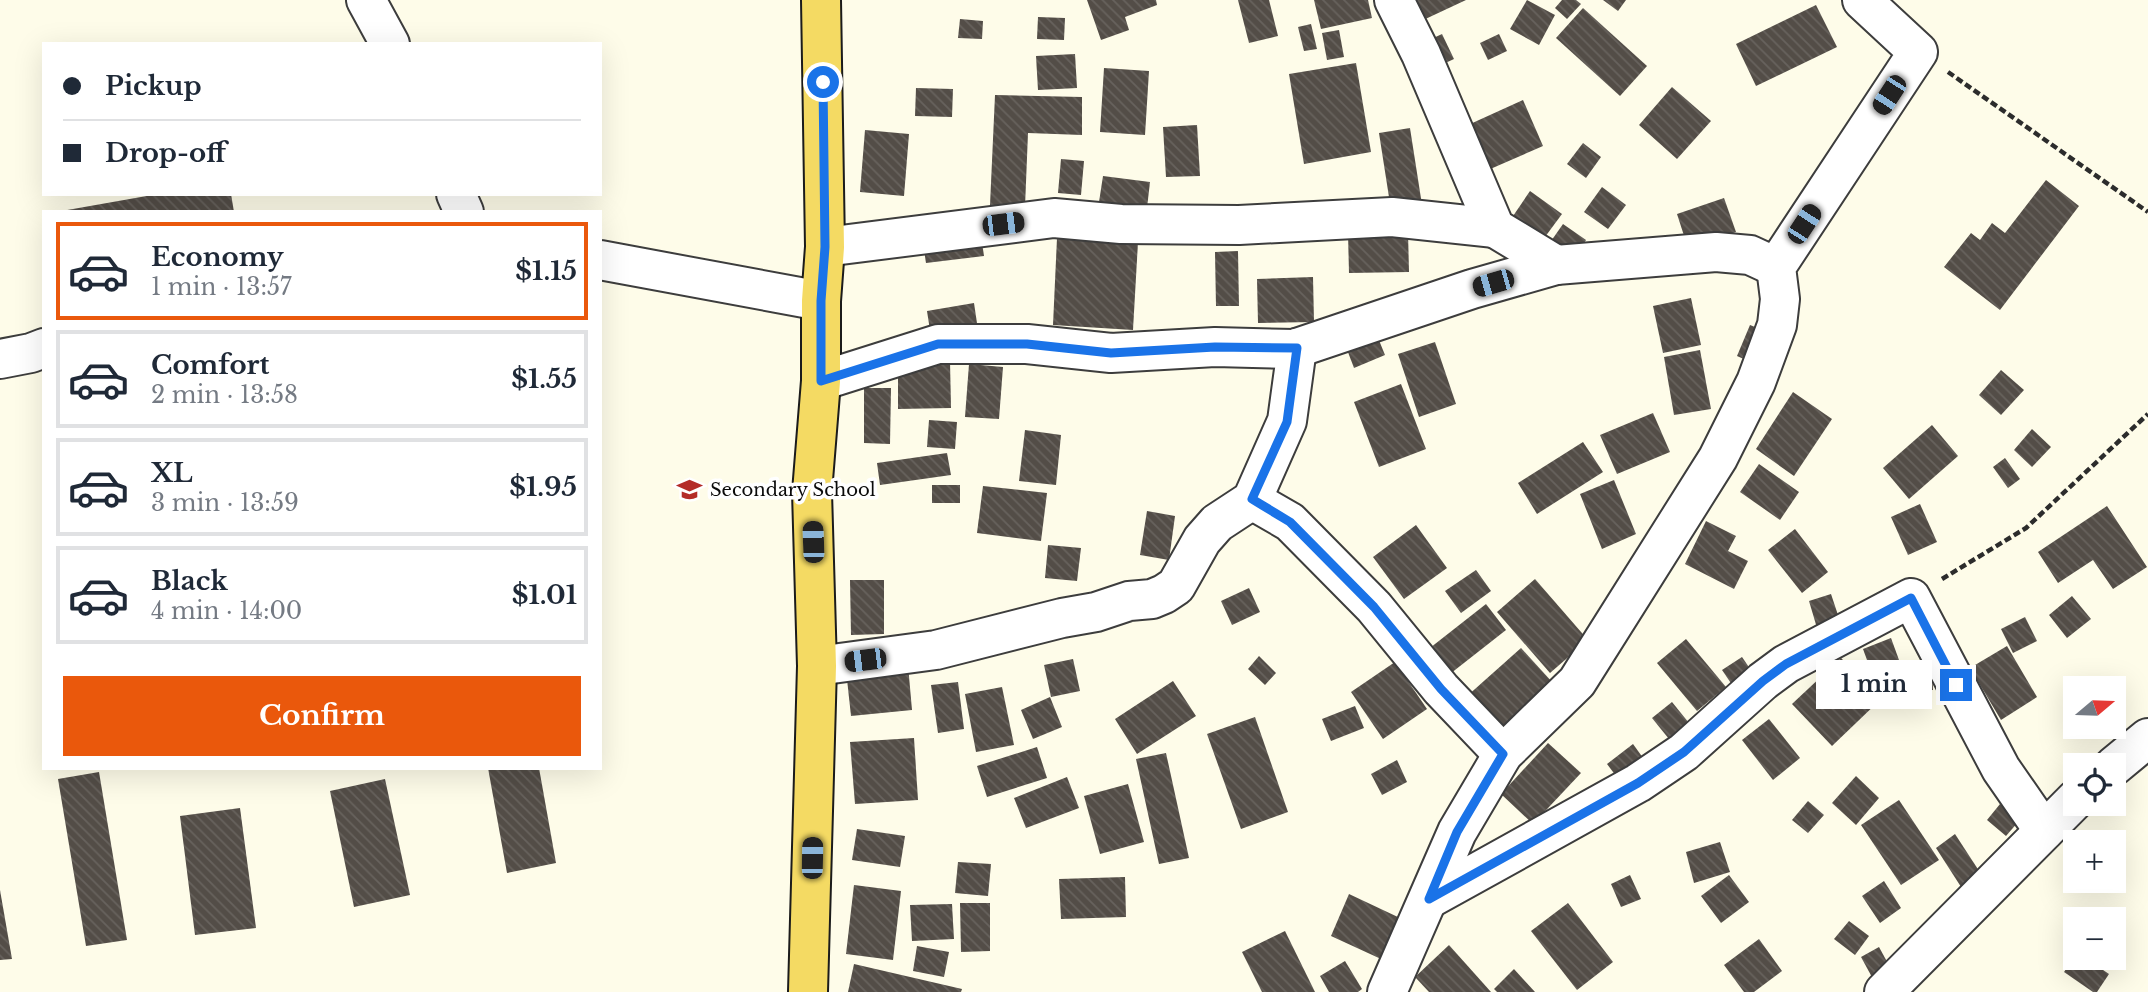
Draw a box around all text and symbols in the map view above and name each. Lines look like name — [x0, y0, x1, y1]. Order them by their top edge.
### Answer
route start — [807, 66, 839, 98]
text: Pickup — [105, 70, 202, 102]
car — [1869, 72, 1910, 118]
text: Drop-off — [105, 137, 226, 169]
car — [1784, 201, 1825, 247]
car — [981, 211, 1026, 237]
icon: car — [67, 240, 130, 303]
text: Economy — [151, 241, 284, 273]
text: $1.15 — [515, 255, 577, 287]
car — [1470, 267, 1517, 299]
text: 1 min · 13:57 — [151, 273, 292, 301]
icon: car — [67, 348, 130, 411]
text: Comfort — [151, 349, 269, 381]
text: $1.55 — [511, 363, 577, 395]
text: 2 min · 13:58 — [151, 381, 298, 409]
icon: car — [67, 456, 130, 519]
text: XL — [151, 457, 193, 489]
text: $1.95 — [509, 471, 577, 503]
school or university icon: Secondary School — [676, 476, 704, 504]
place label: Secondary School — [710, 479, 876, 501]
text: 3 min · 13:59 — [151, 489, 299, 517]
car — [802, 521, 825, 563]
icon: car — [67, 564, 130, 627]
text: Black — [151, 565, 228, 597]
text: $1.01 — [512, 579, 577, 611]
text: 4 min · 14:00 — [151, 597, 302, 625]
car — [843, 647, 888, 673]
callout: 1 min — [1816, 660, 1932, 710]
route end — [1940, 669, 1972, 701]
text: 1 min — [1841, 670, 1907, 698]
button: Confirm — [63, 676, 581, 756]
north arrow — [2063, 676, 2126, 738]
map controls — [2063, 676, 2126, 970]
button: locate — [2063, 753, 2126, 816]
button: + — [2063, 830, 2126, 893]
car — [802, 837, 823, 879]
button: − — [2063, 907, 2126, 970]

